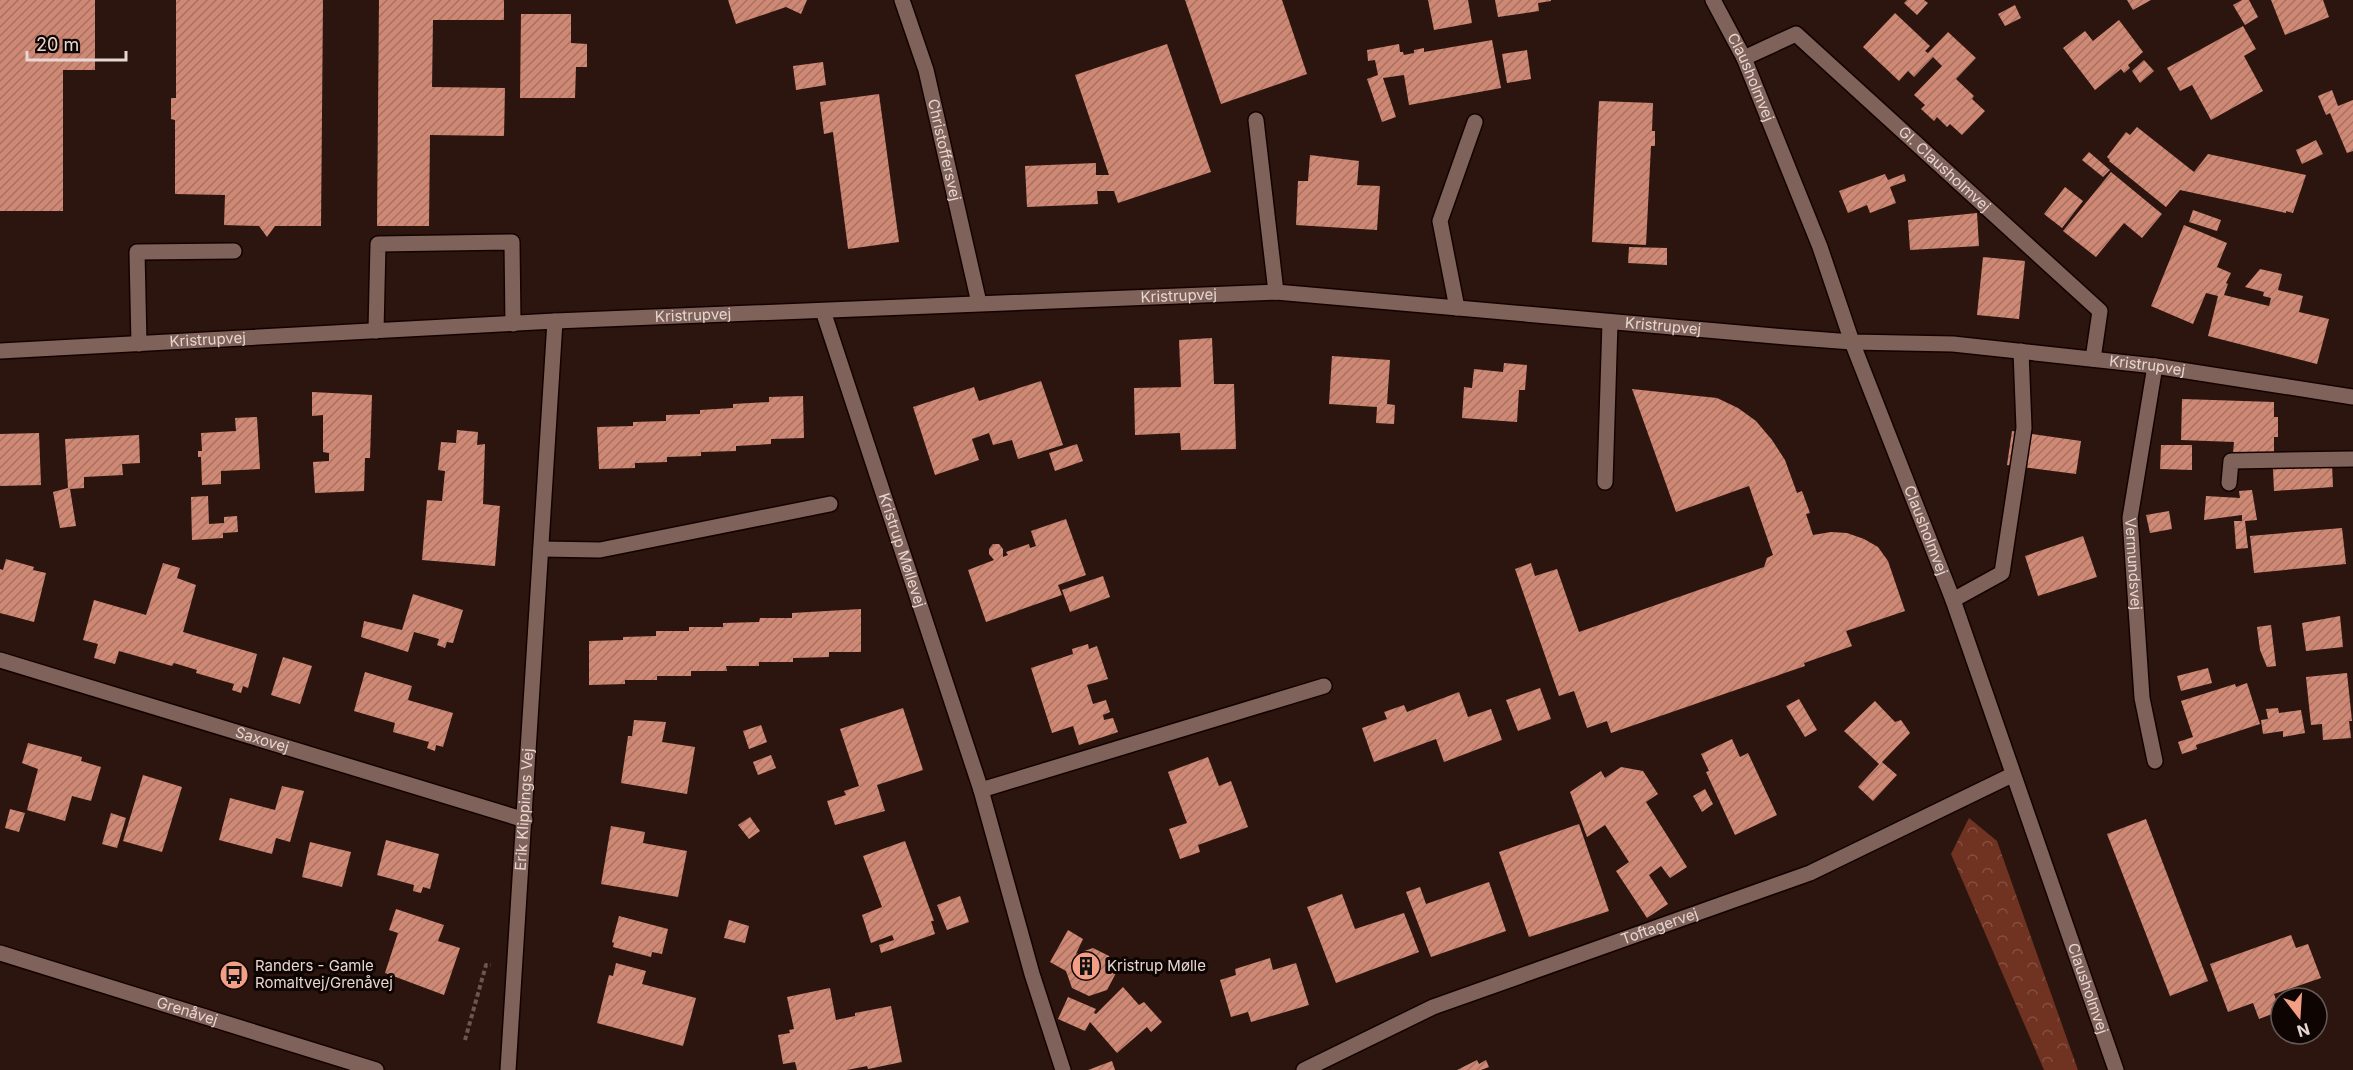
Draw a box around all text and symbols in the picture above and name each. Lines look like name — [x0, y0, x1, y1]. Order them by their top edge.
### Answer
scale bar — [27, 24, 126, 62]
street label: Clausholmvej — [1723, 29, 1779, 124]
text: 20 m — [36, 34, 79, 55]
street label: Christoffersvej — [924, 97, 965, 203]
street label: Gl. Clausholmvej — [1895, 122, 1995, 216]
street label: Kristrupvej — [1140, 284, 1217, 306]
street label: Kristrupvej — [654, 304, 732, 326]
street label: Kristrupvej — [1624, 313, 1702, 338]
street label: Kristrupvej — [169, 328, 246, 351]
street label: Kristrupvej — [2108, 351, 2187, 380]
street label: Clausholmvej — [1900, 483, 1952, 578]
street label: Kristrup Møllevej — [875, 491, 930, 610]
street label: Vermundsvej — [2121, 517, 2146, 611]
street label: Saxovej — [233, 722, 291, 757]
street label: Erik Klippings Vej — [511, 748, 537, 871]
street label: Toftagervej — [1618, 904, 1700, 948]
street label: Clausholmvej — [2064, 940, 2113, 1036]
building icon: Kristrup Mølle — [1070, 950, 1102, 982]
place label: Randers - Gamle Romaltvej/Grenåvej — [255, 956, 393, 992]
place label: Kristrup Mølle — [1107, 956, 1206, 975]
bus stop icon: Randers - Gamle Romaltvej/Grenåvej — [218, 959, 250, 991]
north arrow — [2269, 986, 2329, 1046]
street label: Grenåvej — [154, 992, 220, 1029]
text: N — [2295, 1019, 2312, 1042]

